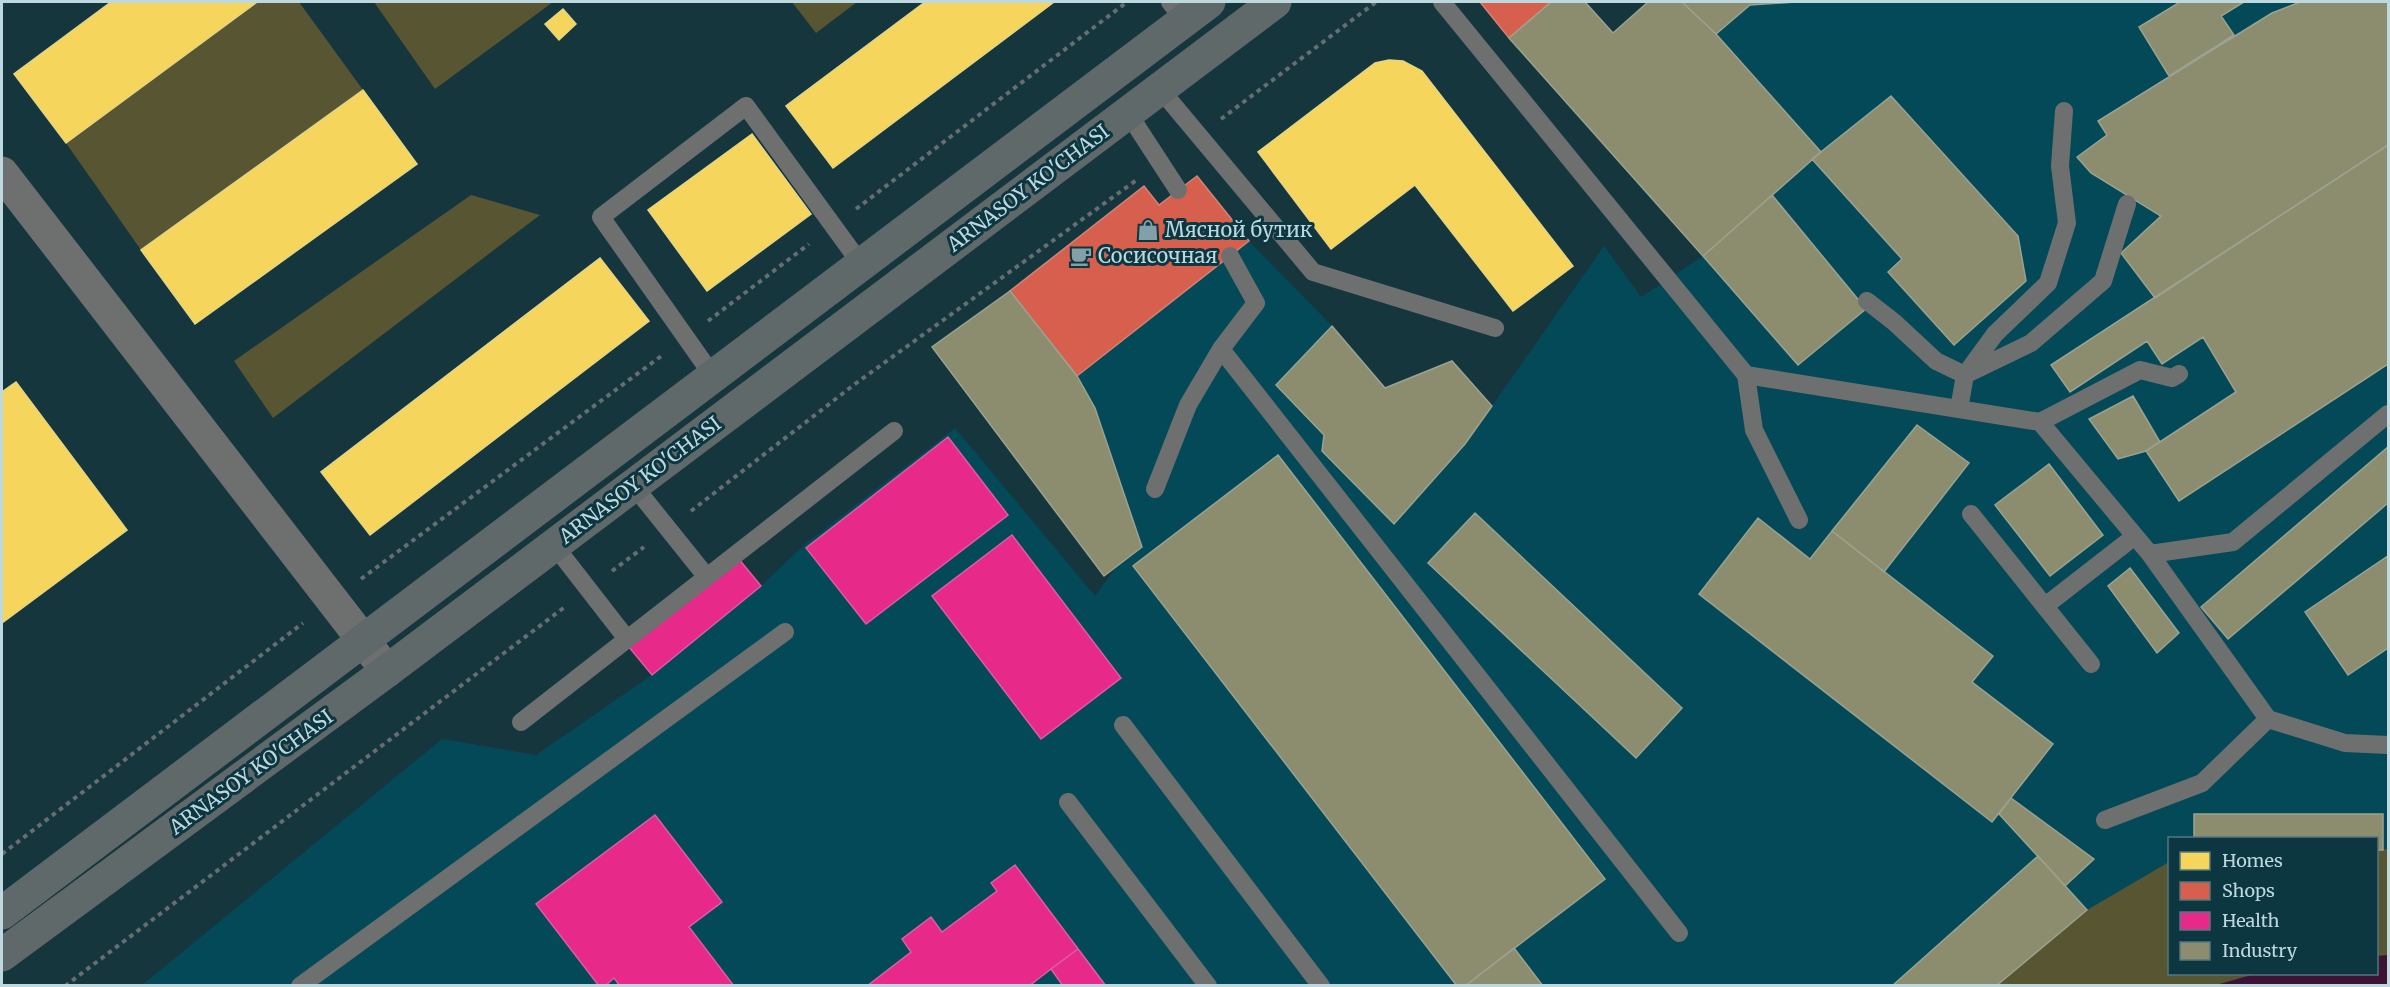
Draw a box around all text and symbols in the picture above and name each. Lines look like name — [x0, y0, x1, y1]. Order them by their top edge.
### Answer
street label: ARNASOY KO'CHASI — [941, 119, 1114, 257]
place label: Мясной бутик — [1165, 217, 1313, 242]
shop icon: Мясной бутик — [1136, 218, 1160, 242]
place label: Сосисочная — [1098, 243, 1218, 268]
cafe icon: Сосисочная — [1069, 244, 1093, 268]
street label: ARNASOY KO'CHASI — [553, 411, 726, 549]
street label: ARNASOY KO'CHASI — [163, 704, 338, 840]
legend — [2168, 837, 2378, 975]
text: Homes — [2222, 849, 2283, 872]
text: Shops — [2222, 879, 2275, 902]
text: Health — [2222, 909, 2280, 932]
text: Industry — [2222, 939, 2298, 962]

